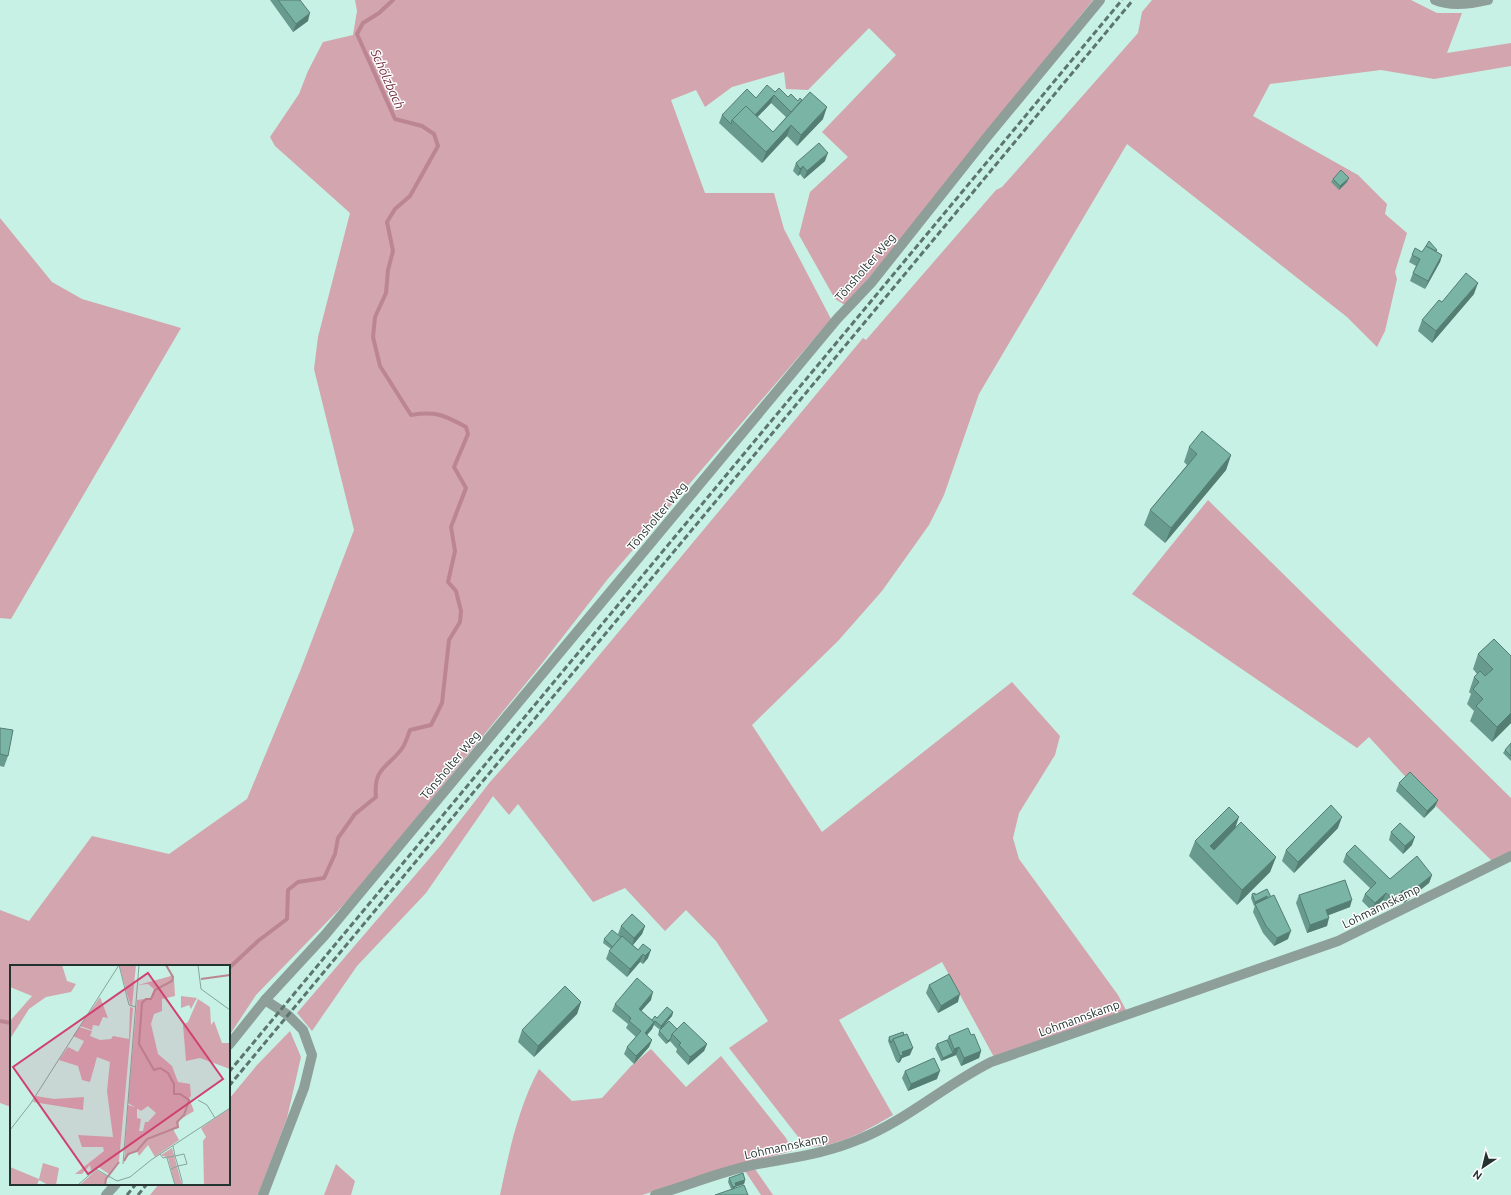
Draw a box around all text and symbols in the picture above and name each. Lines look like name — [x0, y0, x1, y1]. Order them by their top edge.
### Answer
water label: Schölzbach — [368, 46, 407, 111]
street label: Tönsholter Weg — [832, 231, 898, 303]
street label: Tönsholter Weg — [625, 479, 689, 553]
street label: Tönsholter Weg — [418, 728, 482, 802]
street label: Lohmannskamp — [1340, 882, 1422, 930]
inset map — [10, 965, 230, 1185]
street label: Lohmannskamp — [1037, 997, 1121, 1039]
street label: Lohmannskamp — [743, 1131, 829, 1161]
north arrow — [1463, 1147, 1503, 1187]
text: N — [1470, 1168, 1484, 1182]

